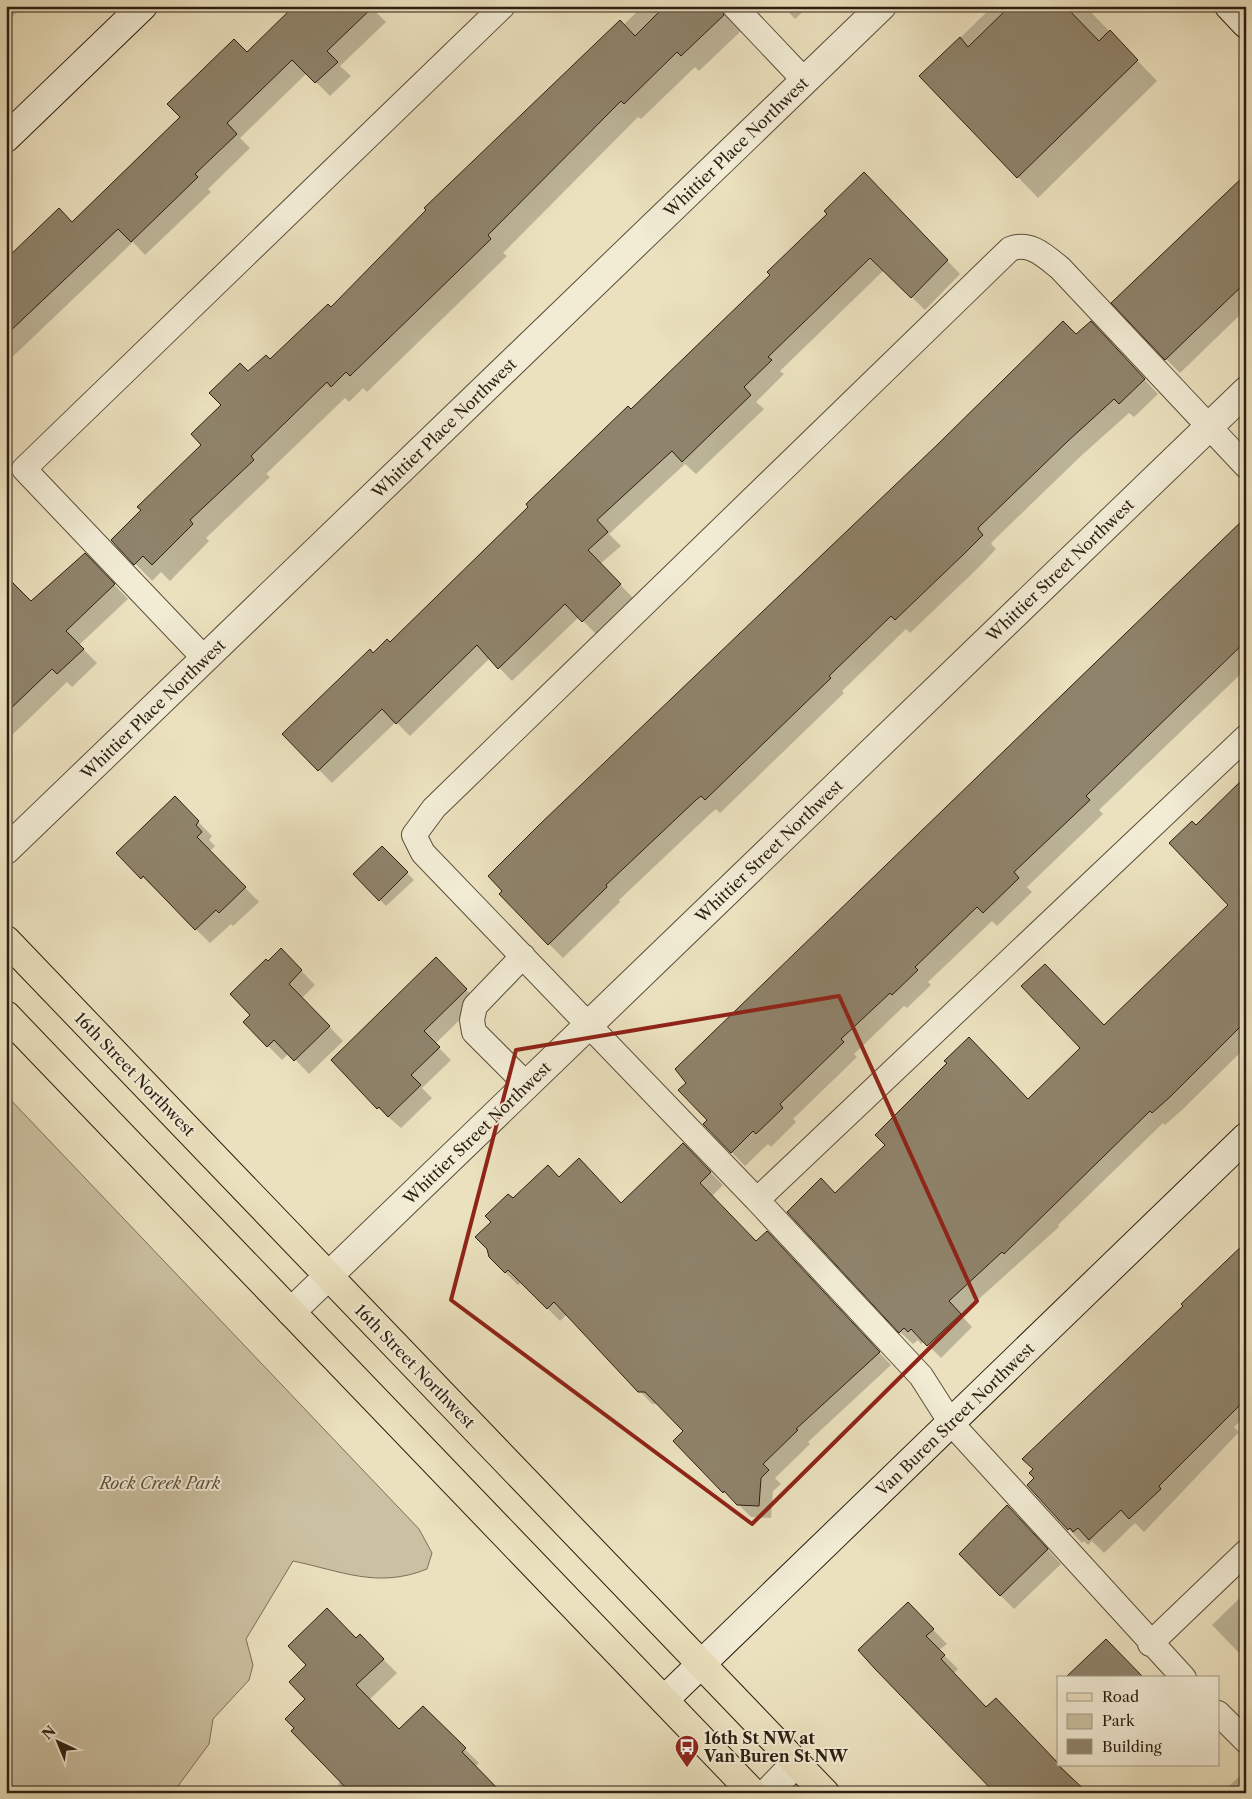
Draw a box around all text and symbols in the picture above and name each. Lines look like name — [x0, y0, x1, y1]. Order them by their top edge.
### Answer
street label: Whittier Place Northwest — [659, 73, 813, 222]
street label: Whittier Place Northwest — [367, 354, 521, 503]
street label: Whittier Street Northwest — [981, 494, 1138, 646]
street label: Whittier Place Northwest — [76, 635, 230, 784]
street label: Whittier Street Northwest — [690, 775, 847, 927]
street label: 16th Street Northwest — [71, 1008, 200, 1140]
street label: Whittier Street Northwest — [398, 1057, 555, 1209]
street label: 16th Street Northwest — [351, 1300, 480, 1432]
street label: Van Buren Street Northwest — [871, 1338, 1038, 1501]
park label: Rock Creek Park — [98, 1473, 221, 1493]
legend — [1057, 1676, 1220, 1766]
text: Road — [1102, 1687, 1139, 1706]
text: Park — [1102, 1711, 1136, 1730]
north arrow — [32, 1716, 82, 1766]
text: N — [38, 1722, 60, 1743]
place label: 16th St NW at Van Buren St NW — [703, 1728, 848, 1766]
bus stop icon: 16th St NW at Van Buren St NW — [674, 1734, 700, 1768]
text: Building — [1102, 1737, 1162, 1756]

